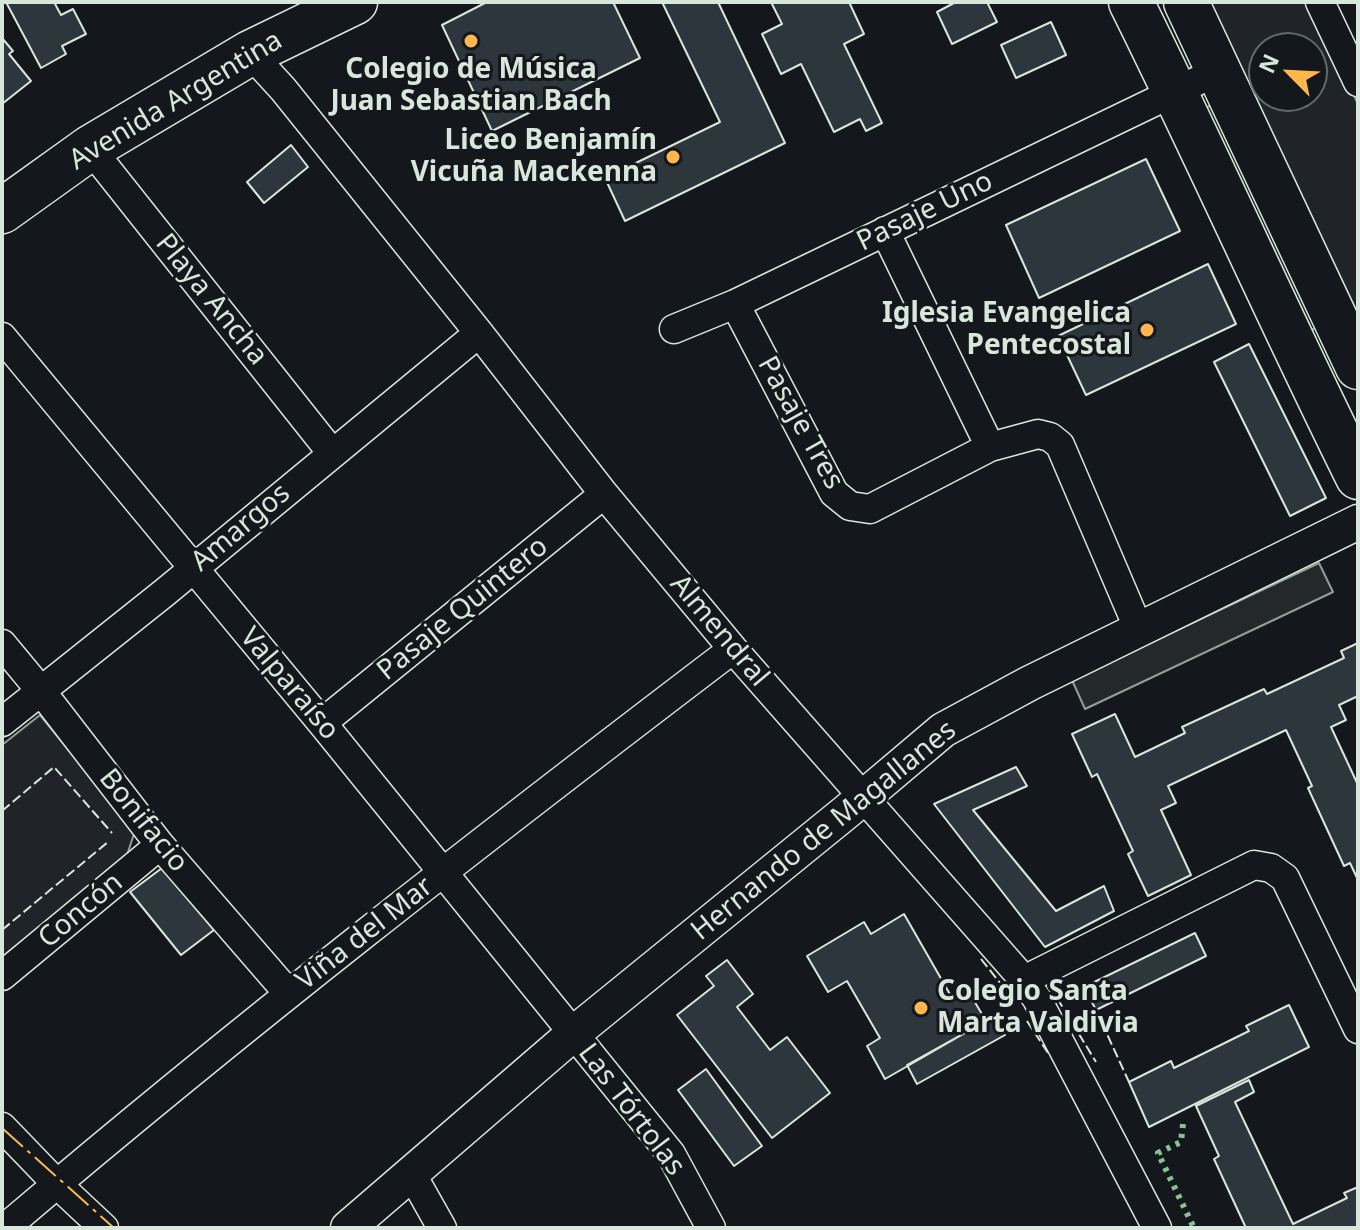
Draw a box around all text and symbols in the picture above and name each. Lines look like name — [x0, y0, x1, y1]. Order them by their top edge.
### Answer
street label: Avenida Argentina — [63, 24, 289, 178]
marker: Colegio de Música Juan Sebastian Bach — [462, 32, 480, 50]
north arrow — [1248, 32, 1328, 112]
text: N — [1251, 49, 1285, 77]
place label: Colegio de Música Juan Sebastian Bach — [330, 53, 612, 119]
place label: Liceo Benjamín Vicuña Mackenna — [411, 124, 657, 190]
marker: Liceo Benjamín Vicuña Mackenna — [664, 148, 682, 166]
street label: Pasaje Uno — [852, 165, 998, 259]
street label: Playa Ancha — [148, 228, 274, 372]
place label: Iglesia Evangelica Pentecostal — [882, 297, 1131, 363]
marker: Iglesia Evangelica Pentecostal — [1138, 321, 1156, 339]
street label: Pasaje Tres — [750, 351, 850, 495]
street label: Amargos — [185, 477, 297, 579]
street label: Pasaje Quintero — [371, 530, 555, 688]
street label: Almendral — [663, 568, 775, 694]
street label: Valparaíso — [232, 621, 346, 747]
street label: Hernando de Magallanes — [685, 714, 963, 948]
street label: Bonifacio — [91, 763, 195, 879]
street label: Concón — [32, 866, 130, 956]
street label: Viña del Mar — [290, 870, 440, 998]
place label: Colegio Santa Marta Valdivia — [937, 975, 1139, 1041]
marker: Colegio Santa Marta Valdivia — [912, 999, 930, 1017]
street label: Las Tórtolas — [570, 1037, 692, 1183]

